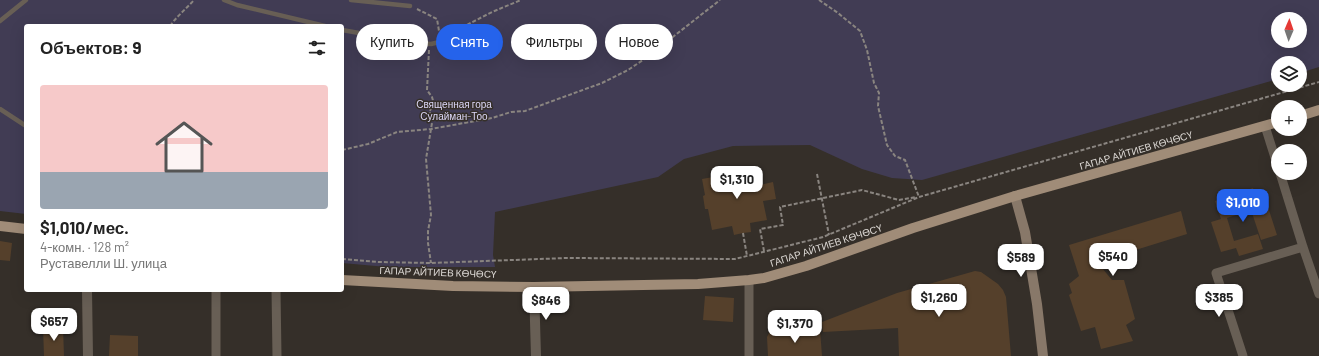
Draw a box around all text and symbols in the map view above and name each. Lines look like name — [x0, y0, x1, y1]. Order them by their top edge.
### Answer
north arrow — [1271, 12, 1307, 48]
map controls — [1271, 12, 1307, 180]
chip: Купить — [356, 24, 428, 60]
chip: Снять — [436, 24, 503, 60]
chip: Фильтры — [511, 24, 597, 60]
chip: Новое — [605, 24, 673, 60]
text: Объектов: 9 — [40, 37, 141, 57]
icon: filters — [306, 37, 328, 59]
button: layers — [1271, 56, 1307, 92]
park label: Священная гора Сулайман-Тоо — [416, 98, 492, 122]
button: + — [1271, 100, 1307, 136]
icon: home — [148, 111, 220, 183]
street label: ГАПАР АЙТИЕВ КӨЧӨСҮ — [1078, 128, 1194, 172]
button: − — [1271, 144, 1307, 180]
pin: $1,310 — [704, 166, 770, 200]
text: $1,310 — [720, 171, 754, 187]
pin: $1,010 — [1210, 189, 1276, 223]
text: $1,010 — [1226, 194, 1260, 210]
text: $1,010/мес. — [40, 217, 129, 237]
street label: ГАПАР АЙТИЕВ КӨЧӨСҮ — [768, 221, 884, 269]
text: 4-комн. · 128 m² — [40, 239, 129, 255]
pin: $540 — [1089, 243, 1137, 277]
pin: $589 — [997, 244, 1045, 278]
text: $540 — [1098, 248, 1128, 264]
text: $589 — [1007, 249, 1035, 265]
text: Руставелли Ш. улица — [40, 255, 167, 271]
street label: ГАПАР АЙТИЕВ КӨЧӨСҮ — [379, 264, 497, 280]
pin: $1,260 — [906, 284, 972, 318]
pin: $385 — [1195, 284, 1243, 318]
pin: $846 — [522, 287, 570, 321]
text: $1,260 — [920, 289, 958, 305]
text: $385 — [1205, 289, 1233, 305]
text: $846 — [531, 292, 561, 308]
pin: $657 — [30, 308, 78, 342]
pin: $1,370 — [762, 310, 828, 344]
text: $657 — [40, 313, 68, 329]
text: $1,370 — [777, 315, 813, 331]

